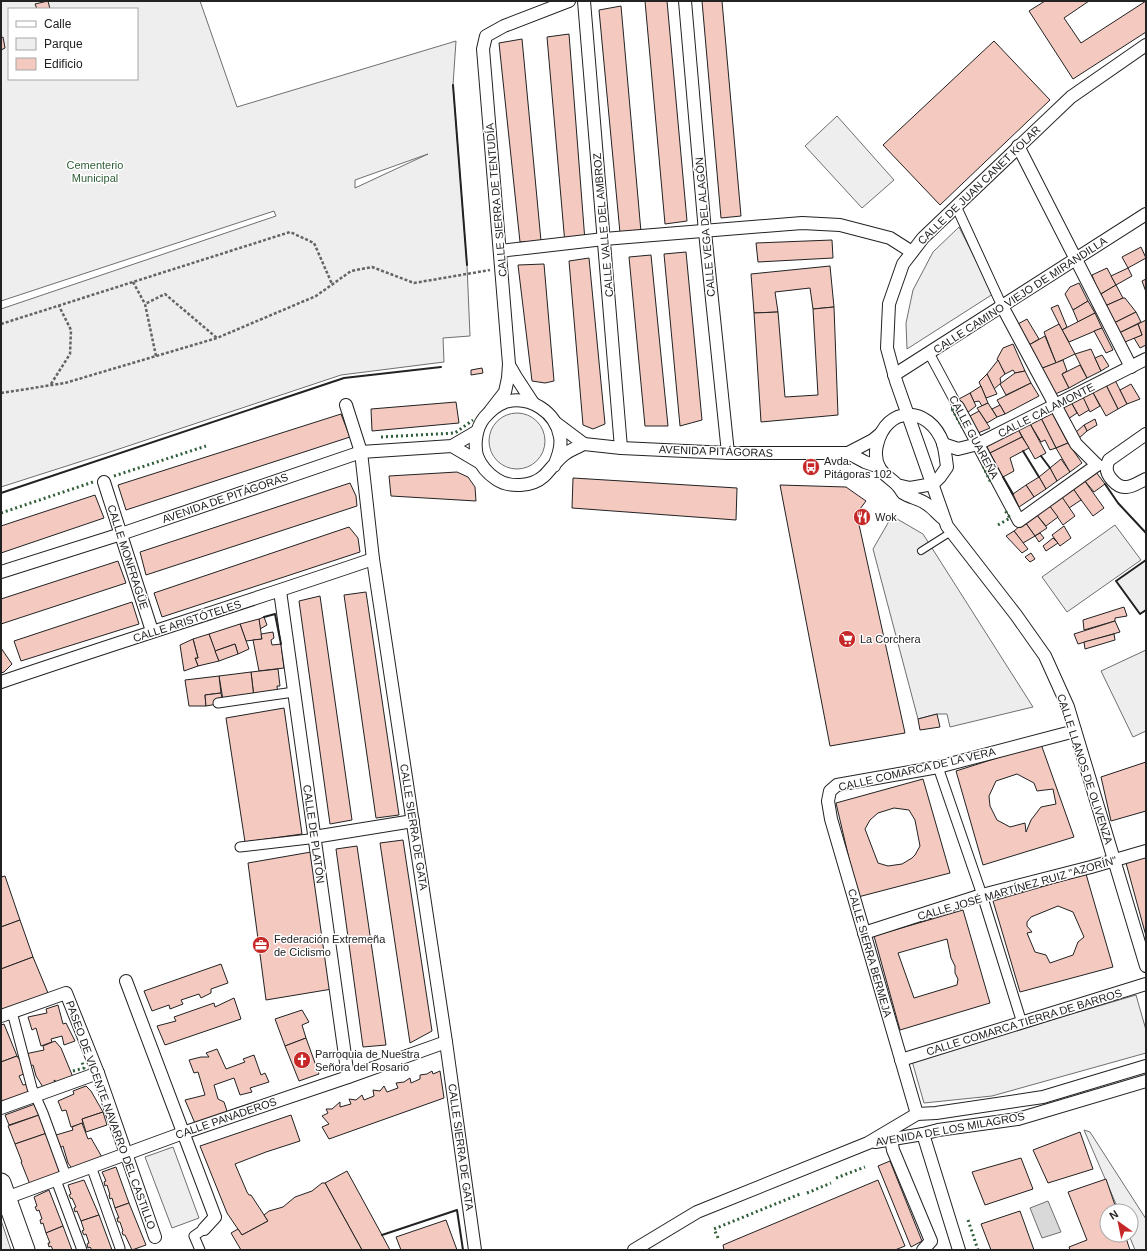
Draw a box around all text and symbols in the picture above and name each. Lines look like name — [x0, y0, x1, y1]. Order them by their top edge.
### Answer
legend — [8, 8, 138, 80]
text: Calle — [44, 17, 72, 31]
text: Parque — [44, 37, 83, 51]
text: Edificio — [44, 57, 83, 71]
street label: CALLE SIERRA DE TENTUDÍA — [483, 122, 509, 277]
street label: CALLE DE JUAN CANET KOLAR — [915, 123, 1043, 247]
street label: CALLE VALLE DEL AMBROZ — [591, 152, 615, 298]
street label: CALLE VEGA DEL ALAGÓN — [693, 157, 717, 297]
park label: Cementerio Municipal — [67, 159, 123, 184]
street label: CALLE CAMINO VIEJO DE MIRANDILLA — [931, 234, 1109, 356]
street label: CALLE CALAMONTE — [996, 381, 1096, 439]
street label: CALLE GUAREÑA — [947, 393, 1001, 481]
street label: AVENIDA PITÁGORAS — [659, 443, 773, 459]
place label: Avda. Pitágoras 102 — [824, 455, 892, 480]
bus stop icon: Avda. Pitágoras 102 — [801, 457, 821, 477]
street label: AVENIDA DE PITÁGORAS — [160, 471, 290, 525]
street label: CALLE MONFRAGÜE — [105, 503, 151, 611]
restaurant icon: Wok — [852, 507, 872, 527]
place label: Wok — [875, 511, 897, 523]
street label: CALLE ARISTÓTELES — [131, 598, 243, 644]
supermarket icon: La Corchera — [837, 629, 857, 649]
place label: La Corchera — [860, 633, 921, 645]
street label: CALLE LLANOS DE OLIVENZA — [1055, 692, 1115, 846]
street label: CALLE COMARCA DE LA VERA — [837, 745, 997, 793]
street label: CALLE SIERRA DE GATA — [398, 763, 430, 892]
street label: CALLE DE PLATÓN — [301, 784, 327, 884]
street label: CALLE JOSÉ MARTÍNEZ RUIZ "AZORÍN" — [916, 854, 1118, 922]
street label: CALLE SIERRA BERMEJA — [846, 887, 894, 1019]
place label: Federación Extremeña de Ciclismo — [274, 933, 386, 958]
office icon: Federación Extremeña de Ciclismo — [251, 935, 271, 955]
street label: CALLE COMARCA TIERRA DE BARROS — [925, 986, 1123, 1058]
street label: PASEO DE VICENTE NAVARRO DEL CASTILLO — [64, 999, 158, 1231]
place label: Parroquia de Nuestra Señora del Rosario — [315, 1048, 420, 1073]
church icon: Parroquia de Nuestra Señora del Rosario — [292, 1050, 312, 1070]
street label: CALLE SIERRA DE GATA — [446, 1083, 476, 1212]
street label: CALLE PANADEROS — [174, 1095, 278, 1141]
street label: AVENIDA DE LOS MILAGROS — [874, 1110, 1026, 1148]
north arrow — [1099, 1203, 1139, 1243]
text: N — [1107, 1207, 1120, 1222]

